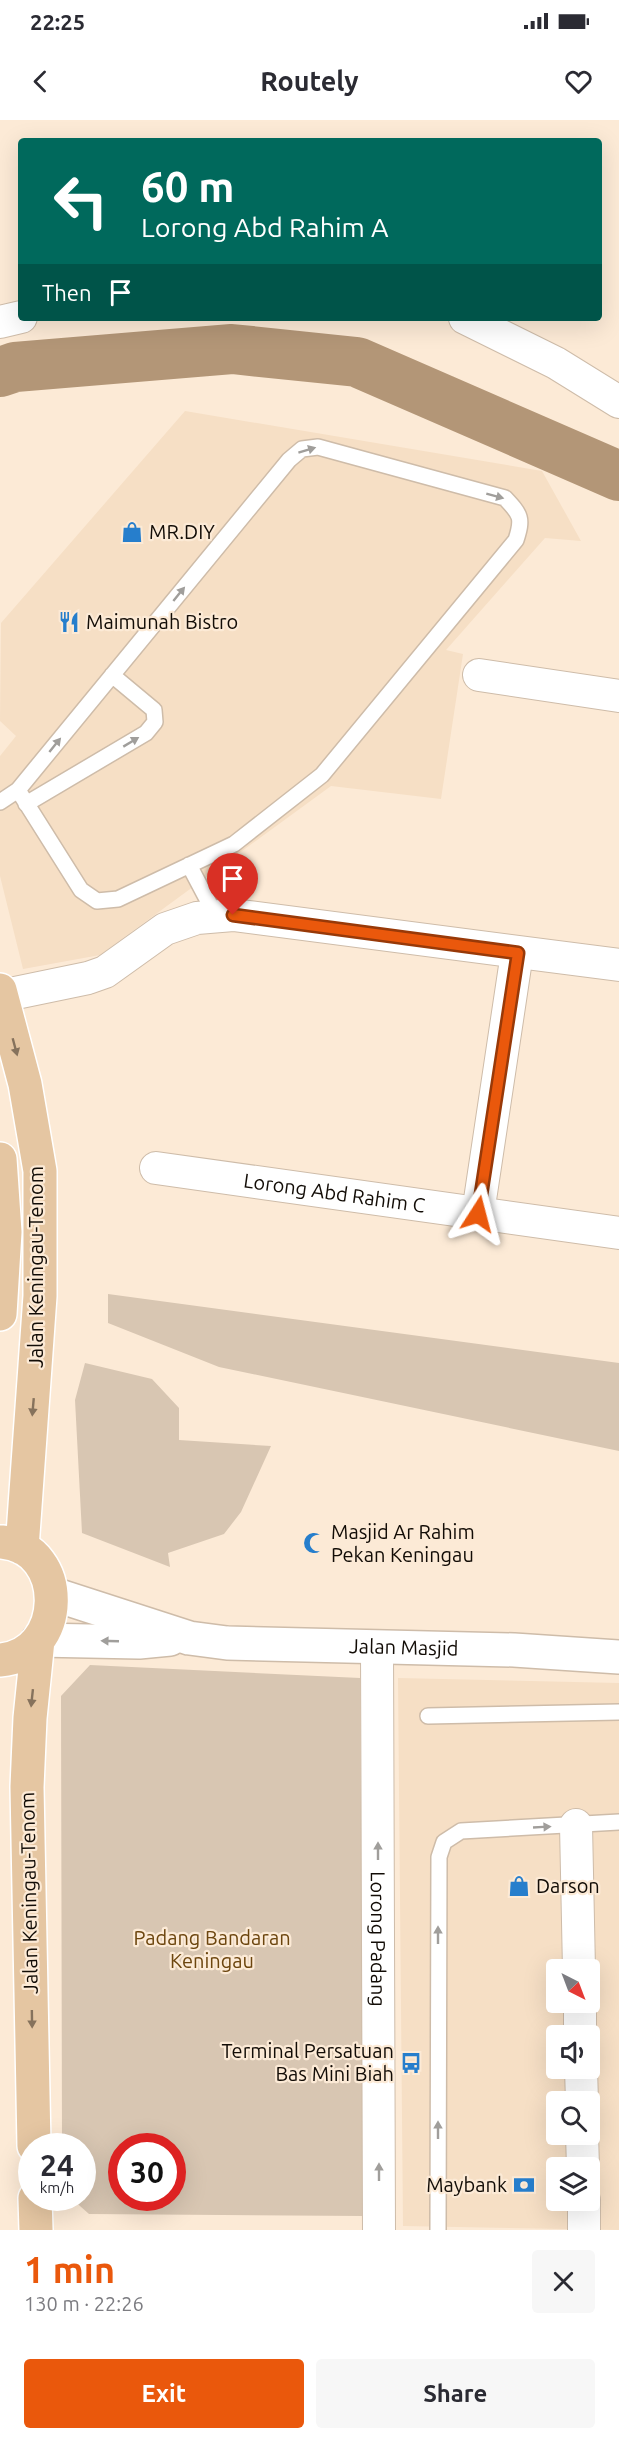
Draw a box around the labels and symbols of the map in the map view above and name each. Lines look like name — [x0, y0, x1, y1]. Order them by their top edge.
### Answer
one-way arrow — [299, 445, 317, 454]
one-way arrow — [486, 491, 504, 501]
shop icon: MR.DIY — [120, 520, 144, 544]
place label: MR.DIY — [149, 520, 215, 543]
one-way arrow — [172, 587, 185, 602]
restaurant icon: Maimunah Bistro — [57, 610, 81, 634]
place label: Maimunah Bistro — [86, 610, 238, 633]
one-way arrow — [49, 737, 62, 753]
one-way arrow — [123, 737, 139, 748]
pin — [207, 853, 258, 915]
one-way arrow — [11, 1038, 20, 1056]
street label: Jalan Keningau-Tenom — [24, 1166, 47, 1368]
street label: Lorong Abd Rahim C — [242, 1168, 426, 1217]
position arrow — [446, 1182, 510, 1246]
one-way arrow — [28, 1397, 38, 1416]
place label: Masjid Ar Rahim Pekan Keningau — [331, 1520, 475, 1566]
mosque icon: Masjid Ar Rahim Pekan Keningau — [302, 1531, 326, 1555]
street label: Jalan Masjid — [349, 1634, 459, 1660]
one-way arrow — [100, 1636, 119, 1645]
one-way arrow — [27, 1689, 37, 1708]
street label: Jalan Keningau-Tenom — [15, 1792, 42, 1994]
one-way arrow — [533, 1823, 552, 1832]
one-way arrow — [373, 1841, 383, 1860]
street label: Lorong Padang — [367, 1871, 390, 2007]
shop icon: Darson — [507, 1874, 531, 1898]
place label: Darson — [536, 1874, 600, 1897]
one-way arrow — [433, 1925, 443, 1944]
park label: Padang Bandaran Keningau — [133, 1926, 291, 1972]
north arrow — [546, 1959, 600, 2013]
one-way arrow — [28, 2010, 37, 2029]
place label: Terminal Persatuan Bas Mini Biah — [221, 2039, 394, 2085]
bus stop icon: Terminal Persatuan Bas Mini Biah — [399, 2051, 423, 2075]
one-way arrow — [433, 2120, 443, 2139]
speed limit sign: 30 — [108, 2133, 186, 2211]
one-way arrow — [374, 2162, 384, 2181]
place label: Maybank — [426, 2173, 507, 2196]
bank icon: Maybank — [512, 2173, 536, 2197]

